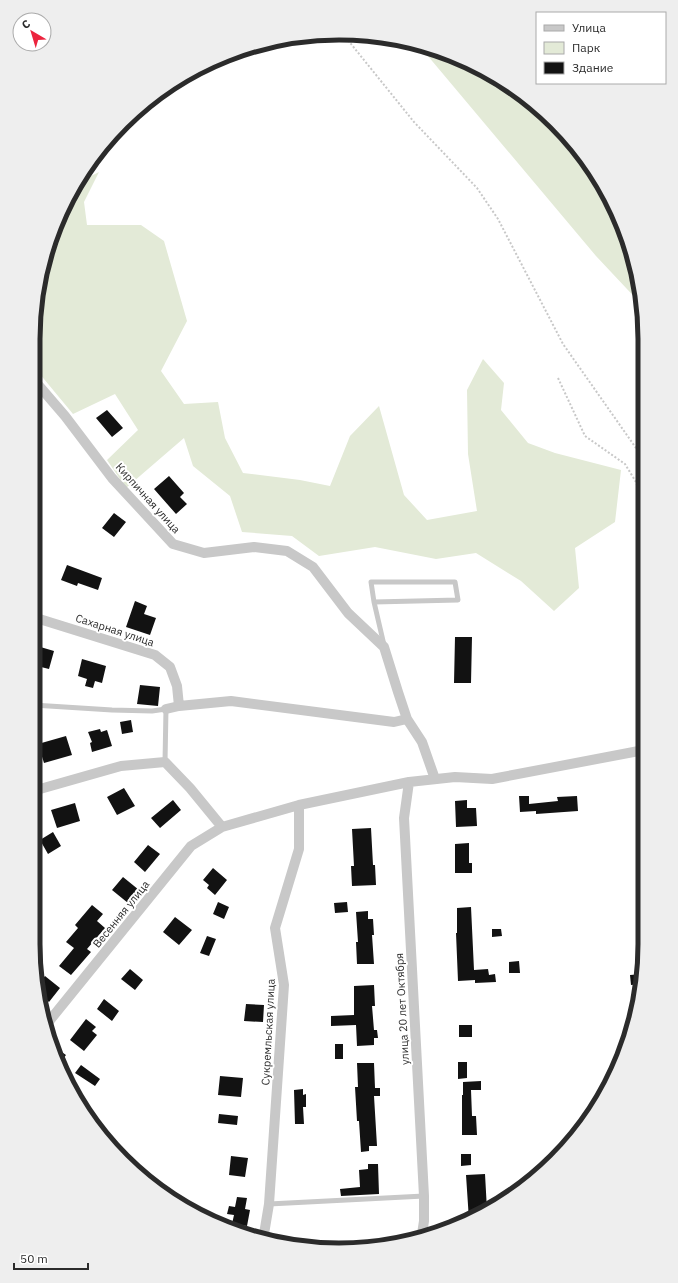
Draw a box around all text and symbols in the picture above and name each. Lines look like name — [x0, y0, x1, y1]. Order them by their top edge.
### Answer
north arrow — [12, 12, 52, 52]
legend — [536, 12, 666, 84]
text: С — [19, 16, 33, 32]
text: Улица — [572, 20, 606, 35]
text: Парк — [572, 40, 601, 55]
text: Здание — [572, 60, 614, 75]
street label: Кирпичная улица — [113, 460, 183, 536]
street label: Сахарная улица — [74, 611, 156, 649]
street label: Весенняя улица — [90, 877, 152, 950]
street label: улица 20 лет Октября — [392, 953, 412, 1065]
street label: Сукремльская улица — [258, 978, 278, 1086]
scale bar — [14, 1245, 88, 1271]
text: 50 m — [20, 1251, 48, 1266]

